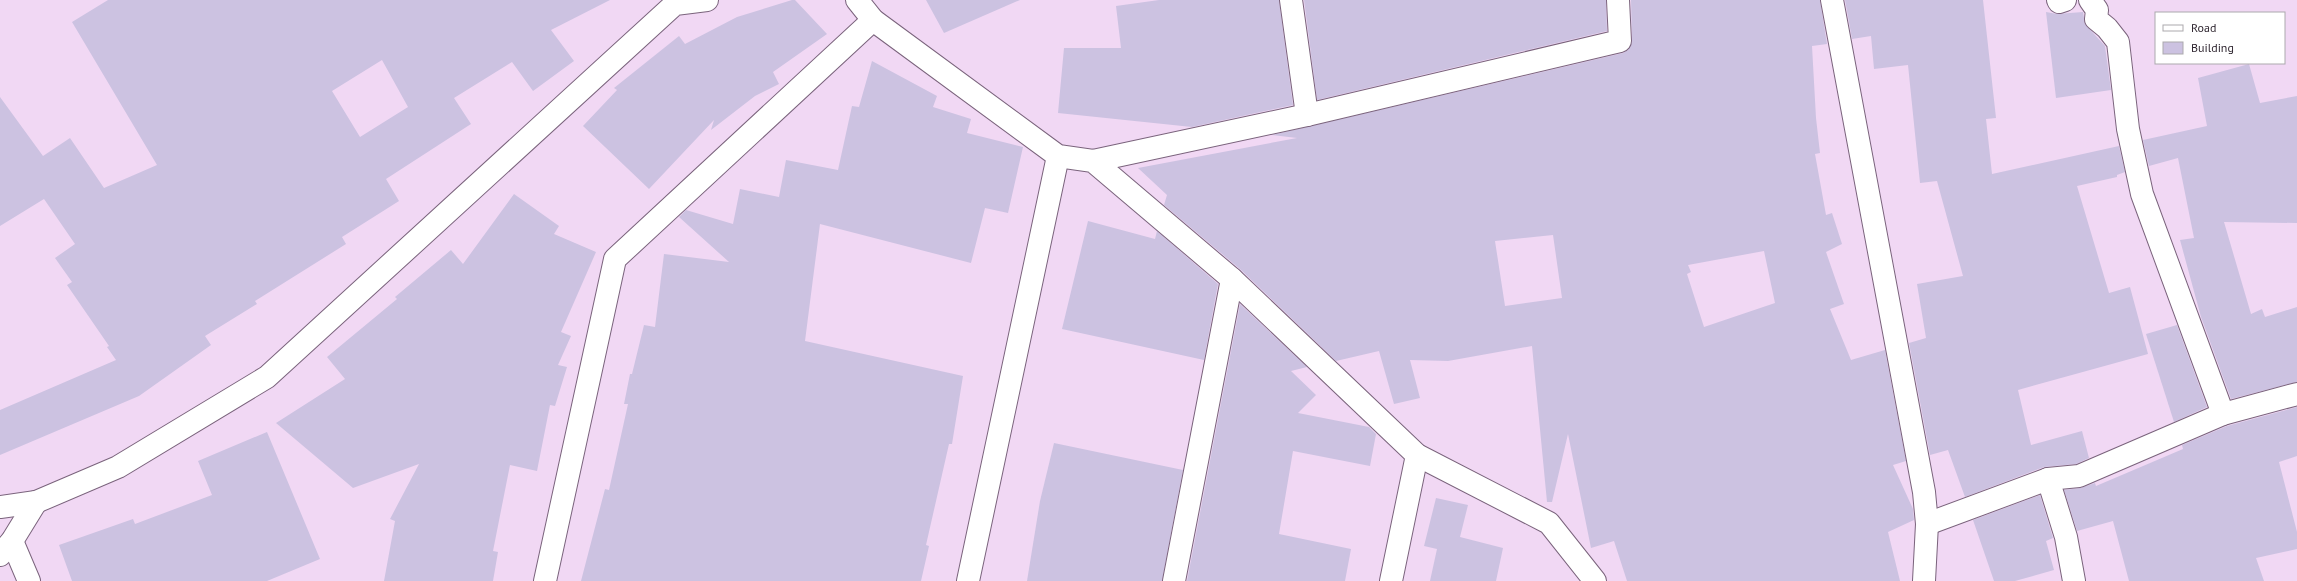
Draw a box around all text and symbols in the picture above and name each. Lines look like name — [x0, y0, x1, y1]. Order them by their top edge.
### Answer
legend — [2155, 12, 2285, 64]
text: Road — [2191, 20, 2216, 35]
text: Building — [2191, 40, 2234, 55]

